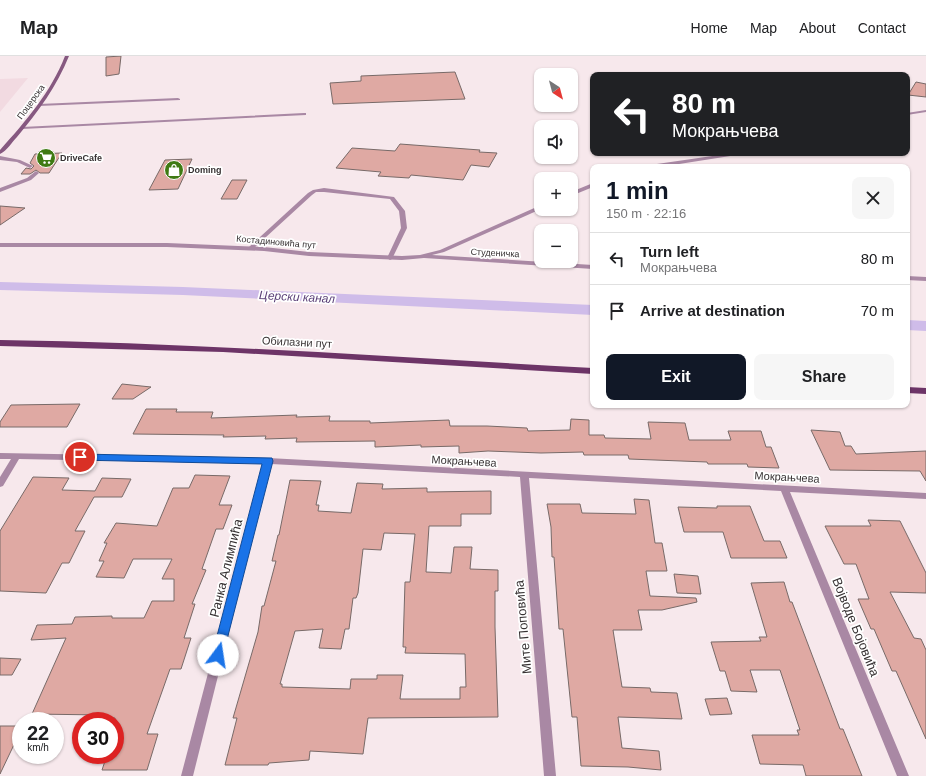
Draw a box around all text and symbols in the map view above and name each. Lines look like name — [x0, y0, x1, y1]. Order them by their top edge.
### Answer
text: Map — [20, 17, 58, 38]
text: Home — [691, 20, 728, 36]
text: Map — [750, 20, 777, 36]
text: About — [799, 20, 836, 36]
text: Contact — [858, 20, 906, 36]
north arrow — [534, 68, 578, 112]
map controls — [534, 68, 578, 268]
street label: Поцерска — [15, 83, 47, 121]
icon: left — [606, 88, 658, 140]
text: 80 m — [672, 88, 736, 119]
button: sound — [534, 120, 578, 164]
text: Мокрањчева — [672, 121, 779, 141]
supermarket icon: DriveCafe — [35, 147, 57, 169]
place label: DriveCafe — [60, 153, 102, 163]
shop icon: Doming — [163, 159, 185, 181]
place label: Doming — [188, 165, 222, 175]
button: + — [534, 172, 578, 216]
text: 1 min — [606, 177, 669, 204]
button: close — [852, 177, 894, 219]
text: 150 m · 22:16 — [606, 206, 686, 221]
button: − — [534, 224, 578, 268]
street label: Костадиновића пут — [236, 234, 316, 250]
text: Turn left — [640, 243, 699, 260]
street label: Студеничка — [470, 247, 520, 259]
icon: left — [606, 248, 628, 270]
text: 80 m — [861, 250, 894, 267]
text: Мокрањчева — [640, 260, 717, 275]
water label: Церски канал — [259, 288, 336, 306]
icon: arrive — [606, 300, 628, 322]
text: Arrive at destination — [640, 302, 785, 319]
text: 70 m — [861, 302, 894, 319]
street label: Обилазни пут — [262, 334, 332, 350]
button: Exit — [606, 354, 746, 400]
button: Share — [754, 354, 894, 400]
pin — [63, 440, 97, 474]
icon: arrive — [69, 446, 91, 468]
street label: Мокрањчева — [431, 453, 498, 469]
street label: Мокрањчева — [754, 469, 821, 485]
street label: Ранка Алимпића — [207, 517, 246, 619]
street label: Војводе Бојовића — [829, 575, 883, 679]
street label: Мите Поповића — [511, 579, 535, 675]
position arrow — [197, 634, 239, 676]
speed limit sign: 30 — [72, 712, 124, 764]
text: 22 — [27, 722, 49, 744]
text: km/h — [27, 742, 49, 753]

